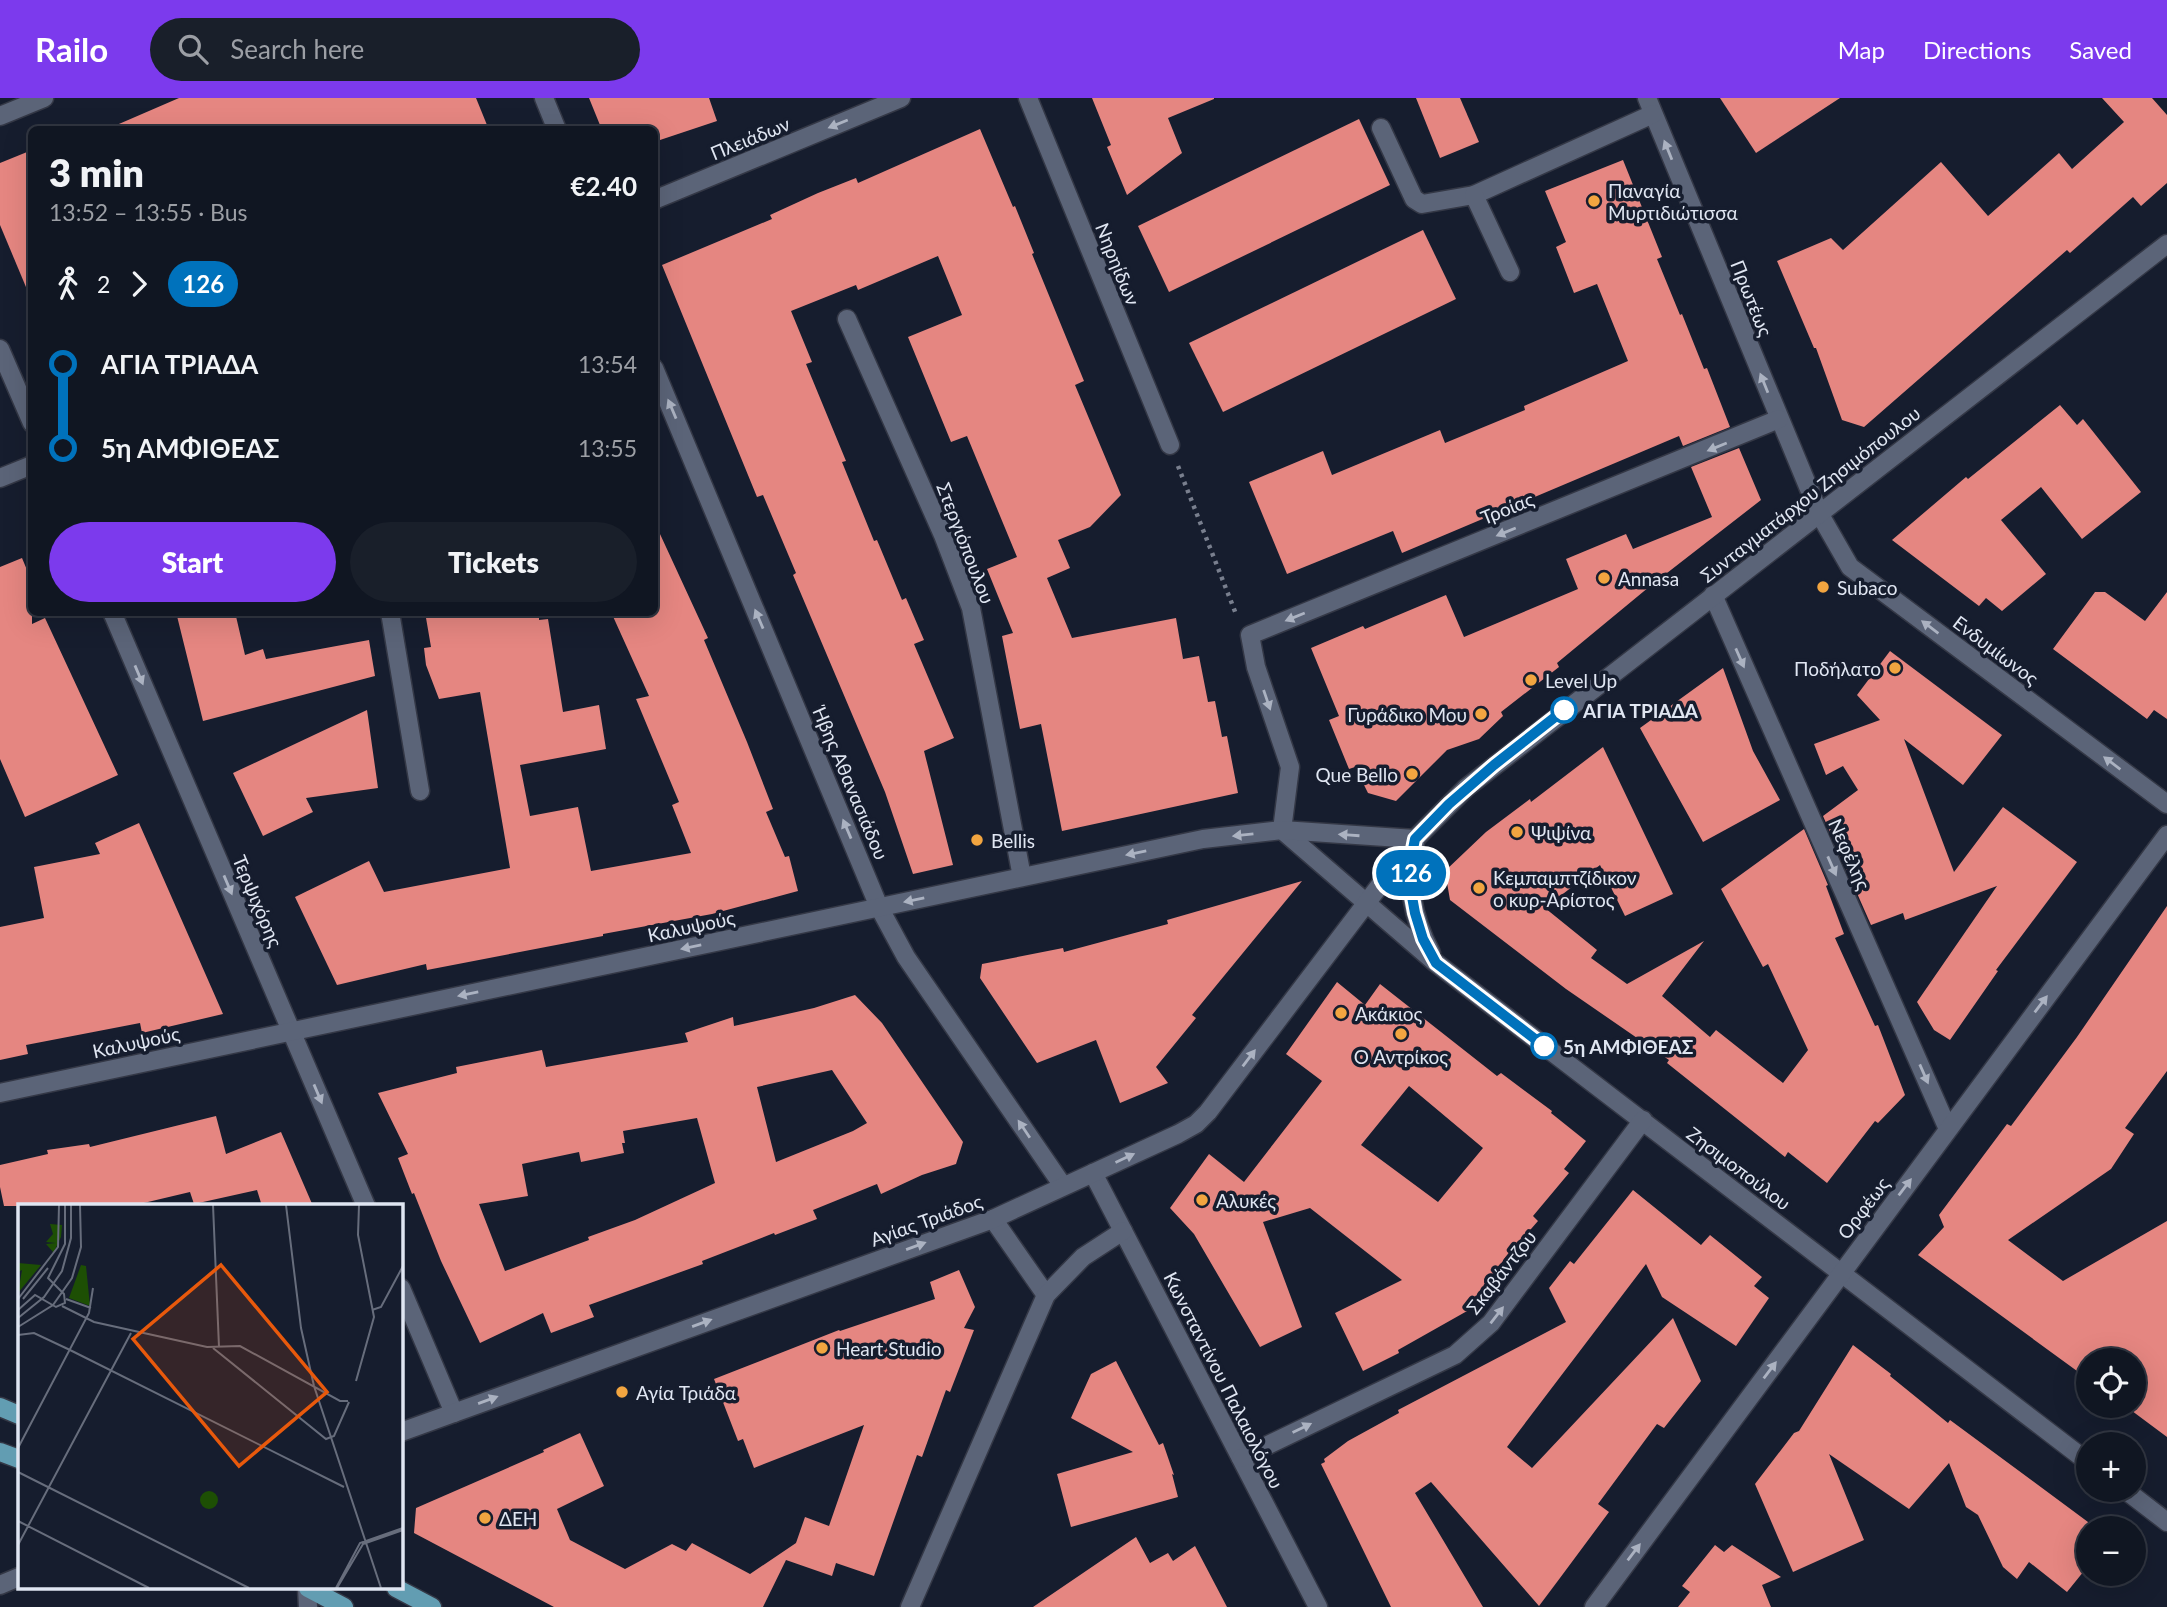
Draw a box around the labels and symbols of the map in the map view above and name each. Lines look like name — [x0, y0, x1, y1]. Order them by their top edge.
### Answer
street label: Πλειάδων — [707, 112, 793, 164]
one-way arrow — [828, 119, 849, 130]
one-way arrow — [1662, 139, 1673, 160]
place label: Παναγία Μυρτιδιώτισσα — [1608, 179, 1739, 224]
marker: Παναγία Μυρτιδιώτισσα — [1586, 193, 1602, 209]
street label: Νηρηίδων — [1091, 219, 1145, 309]
street label: Πρωτέως — [1726, 257, 1778, 340]
one-way arrow — [1758, 372, 1769, 393]
one-way arrow — [666, 398, 677, 419]
street label: Συνταγματάρχου Ζησιμόπουλου — [1696, 401, 1924, 587]
one-way arrow — [1706, 441, 1727, 452]
street label: Στεργιόπουλου — [932, 479, 1000, 607]
street label: Τροίας — [1477, 487, 1537, 529]
one-way arrow — [1495, 526, 1516, 537]
place label: Annasa — [1618, 567, 1679, 590]
marker: Annasa — [1596, 570, 1612, 586]
place label: Subaco — [1837, 576, 1897, 599]
marker: Subaco — [1815, 579, 1831, 595]
one-way arrow — [754, 608, 765, 629]
street label: Ενδυμίωνος — [1949, 610, 2043, 690]
one-way arrow — [1284, 611, 1305, 622]
one-way arrow — [1921, 620, 1939, 634]
one-way arrow — [1735, 647, 1746, 668]
place label: Ποδήλατο — [1794, 657, 1881, 680]
marker: Ποδήλατο — [1887, 660, 1903, 676]
one-way arrow — [134, 665, 145, 686]
place label: Level Up — [1545, 669, 1617, 692]
marker: Level Up — [1523, 672, 1539, 688]
one-way arrow — [1262, 690, 1273, 711]
marker: ΑΓΙΑ ΤΡΙΑΔΑ — [1551, 697, 1577, 723]
place label: ΑΓΙΑ ΤΡΙΑΔΑ — [1582, 699, 1699, 722]
street label: Ήβης Αθανασιάδου — [808, 701, 894, 863]
place label: Γυράδικο Μου — [1347, 703, 1467, 726]
marker: Γυράδικο Μου — [1473, 706, 1489, 722]
one-way arrow — [2103, 756, 2121, 770]
place label: Que Bello — [1316, 763, 1398, 786]
marker: Que Bello — [1404, 766, 1420, 782]
street label: Νεφέλης — [1824, 815, 1876, 893]
one-way arrow — [841, 819, 853, 839]
place label: Ψιψίνα — [1531, 821, 1592, 844]
marker: Ψιψίνα — [1509, 824, 1525, 840]
place label: Bellis — [991, 829, 1035, 852]
one-way arrow — [1231, 829, 1253, 840]
one-way arrow — [1338, 829, 1360, 840]
marker: Bellis — [969, 832, 985, 848]
one-way arrow — [1125, 848, 1147, 859]
line badge: 126 — [1371, 850, 1451, 896]
street label: Τερψιχόρης — [228, 851, 288, 951]
one-way arrow — [1826, 856, 1838, 876]
place label: Κεμπαμπτζίδικον ο κυρ-Αρίστος — [1493, 866, 1637, 911]
one-way arrow — [223, 874, 234, 895]
marker: Κεμπαμπτζίδικον ο κυρ-Αρίστος — [1471, 880, 1487, 896]
one-way arrow — [903, 895, 925, 906]
street label: Καλυψούς — [645, 906, 737, 946]
one-way arrow — [680, 942, 702, 953]
one-way arrow — [457, 989, 479, 1000]
one-way arrow — [2034, 995, 2048, 1013]
place label: Ακάκιος — [1355, 1002, 1423, 1025]
marker: Ακάκιος — [1333, 1005, 1349, 1021]
street label: Καλυψούς — [90, 1022, 182, 1062]
marker: Ο Αντρίκος — [1393, 1026, 1409, 1042]
marker: 5η ΑΜΦΙΘΕΑΣ — [1531, 1033, 1557, 1059]
place label: 5η ΑΜΦΙΘΕΑΣ — [1563, 1035, 1693, 1058]
place label: Ο Αντρίκος — [1354, 1045, 1448, 1068]
one-way arrow — [1242, 1049, 1256, 1067]
one-way arrow — [1918, 1064, 1930, 1084]
one-way arrow — [313, 1083, 324, 1104]
one-way arrow — [1018, 1120, 1031, 1139]
street label: Ζησιμοπούλου — [1683, 1122, 1795, 1214]
one-way arrow — [1115, 1152, 1135, 1164]
street label: Ορφέως — [1832, 1172, 1894, 1243]
one-way arrow — [1898, 1178, 1912, 1196]
street label: Αγίας Τριάδος — [867, 1189, 985, 1251]
place label: Αλυκές — [1216, 1189, 1276, 1212]
marker: Αλυκές — [1194, 1192, 1210, 1208]
inset map — [18, 1204, 402, 1590]
street label: Σκαβάντζου — [1461, 1226, 1541, 1318]
one-way arrow — [905, 1240, 926, 1251]
street label: Κωνσταντίνου Παλαιολόγου — [1159, 1268, 1289, 1492]
one-way arrow — [1489, 1306, 1504, 1324]
one-way arrow — [691, 1317, 712, 1328]
place label: Heart Studio — [836, 1337, 942, 1360]
marker: Heart Studio — [814, 1340, 830, 1356]
one-way arrow — [1763, 1361, 1777, 1379]
place label: Αγία Τριάδα — [636, 1381, 737, 1404]
marker: Αγία Τριάδα — [614, 1384, 630, 1400]
one-way arrow — [477, 1395, 498, 1406]
one-way arrow — [1292, 1423, 1312, 1434]
place label: ΔΕΗ — [499, 1507, 537, 1530]
marker: ΔΕΗ — [477, 1510, 493, 1526]
one-way arrow — [1627, 1543, 1641, 1561]

